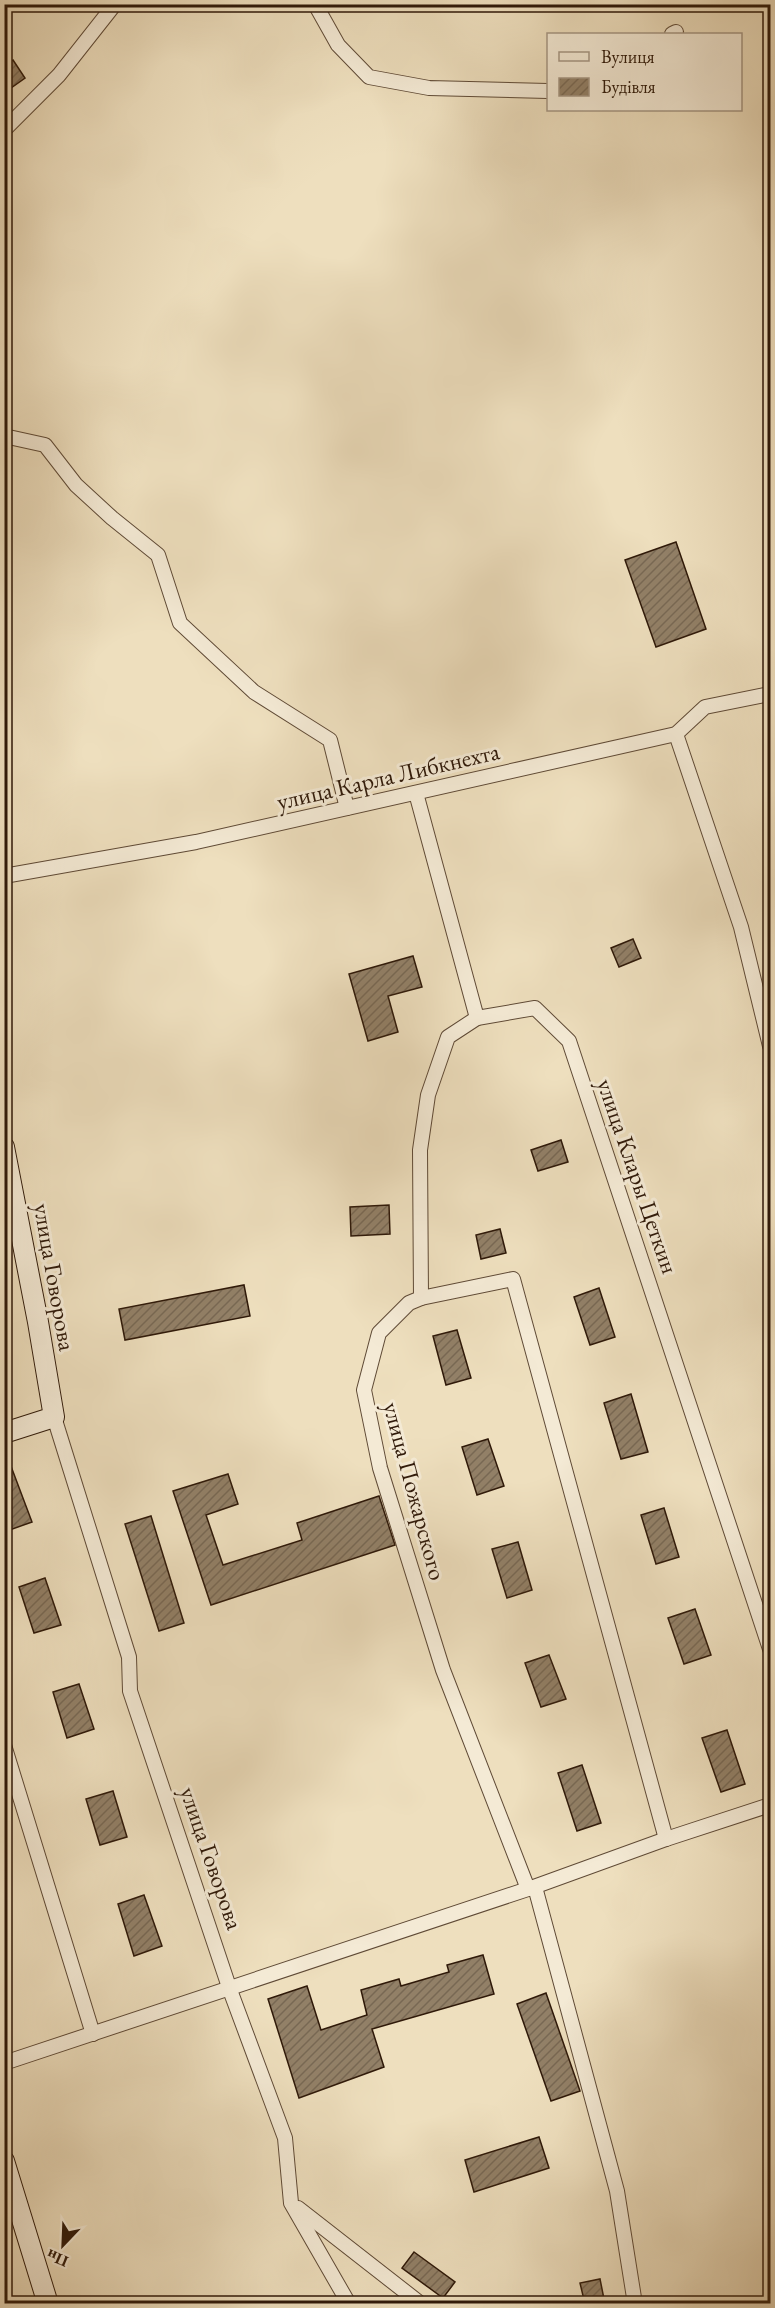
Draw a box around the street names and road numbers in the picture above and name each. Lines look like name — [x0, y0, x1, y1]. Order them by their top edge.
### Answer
street label: улица Карла Либкнехта — [274, 735, 503, 817]
street label: улица Клары Цеткин — [590, 1074, 686, 1278]
street label: улица Говорова — [27, 1201, 83, 1354]
street label: улица Пожарского — [376, 1399, 454, 1584]
street label: улица Говорова — [173, 1782, 251, 1934]

